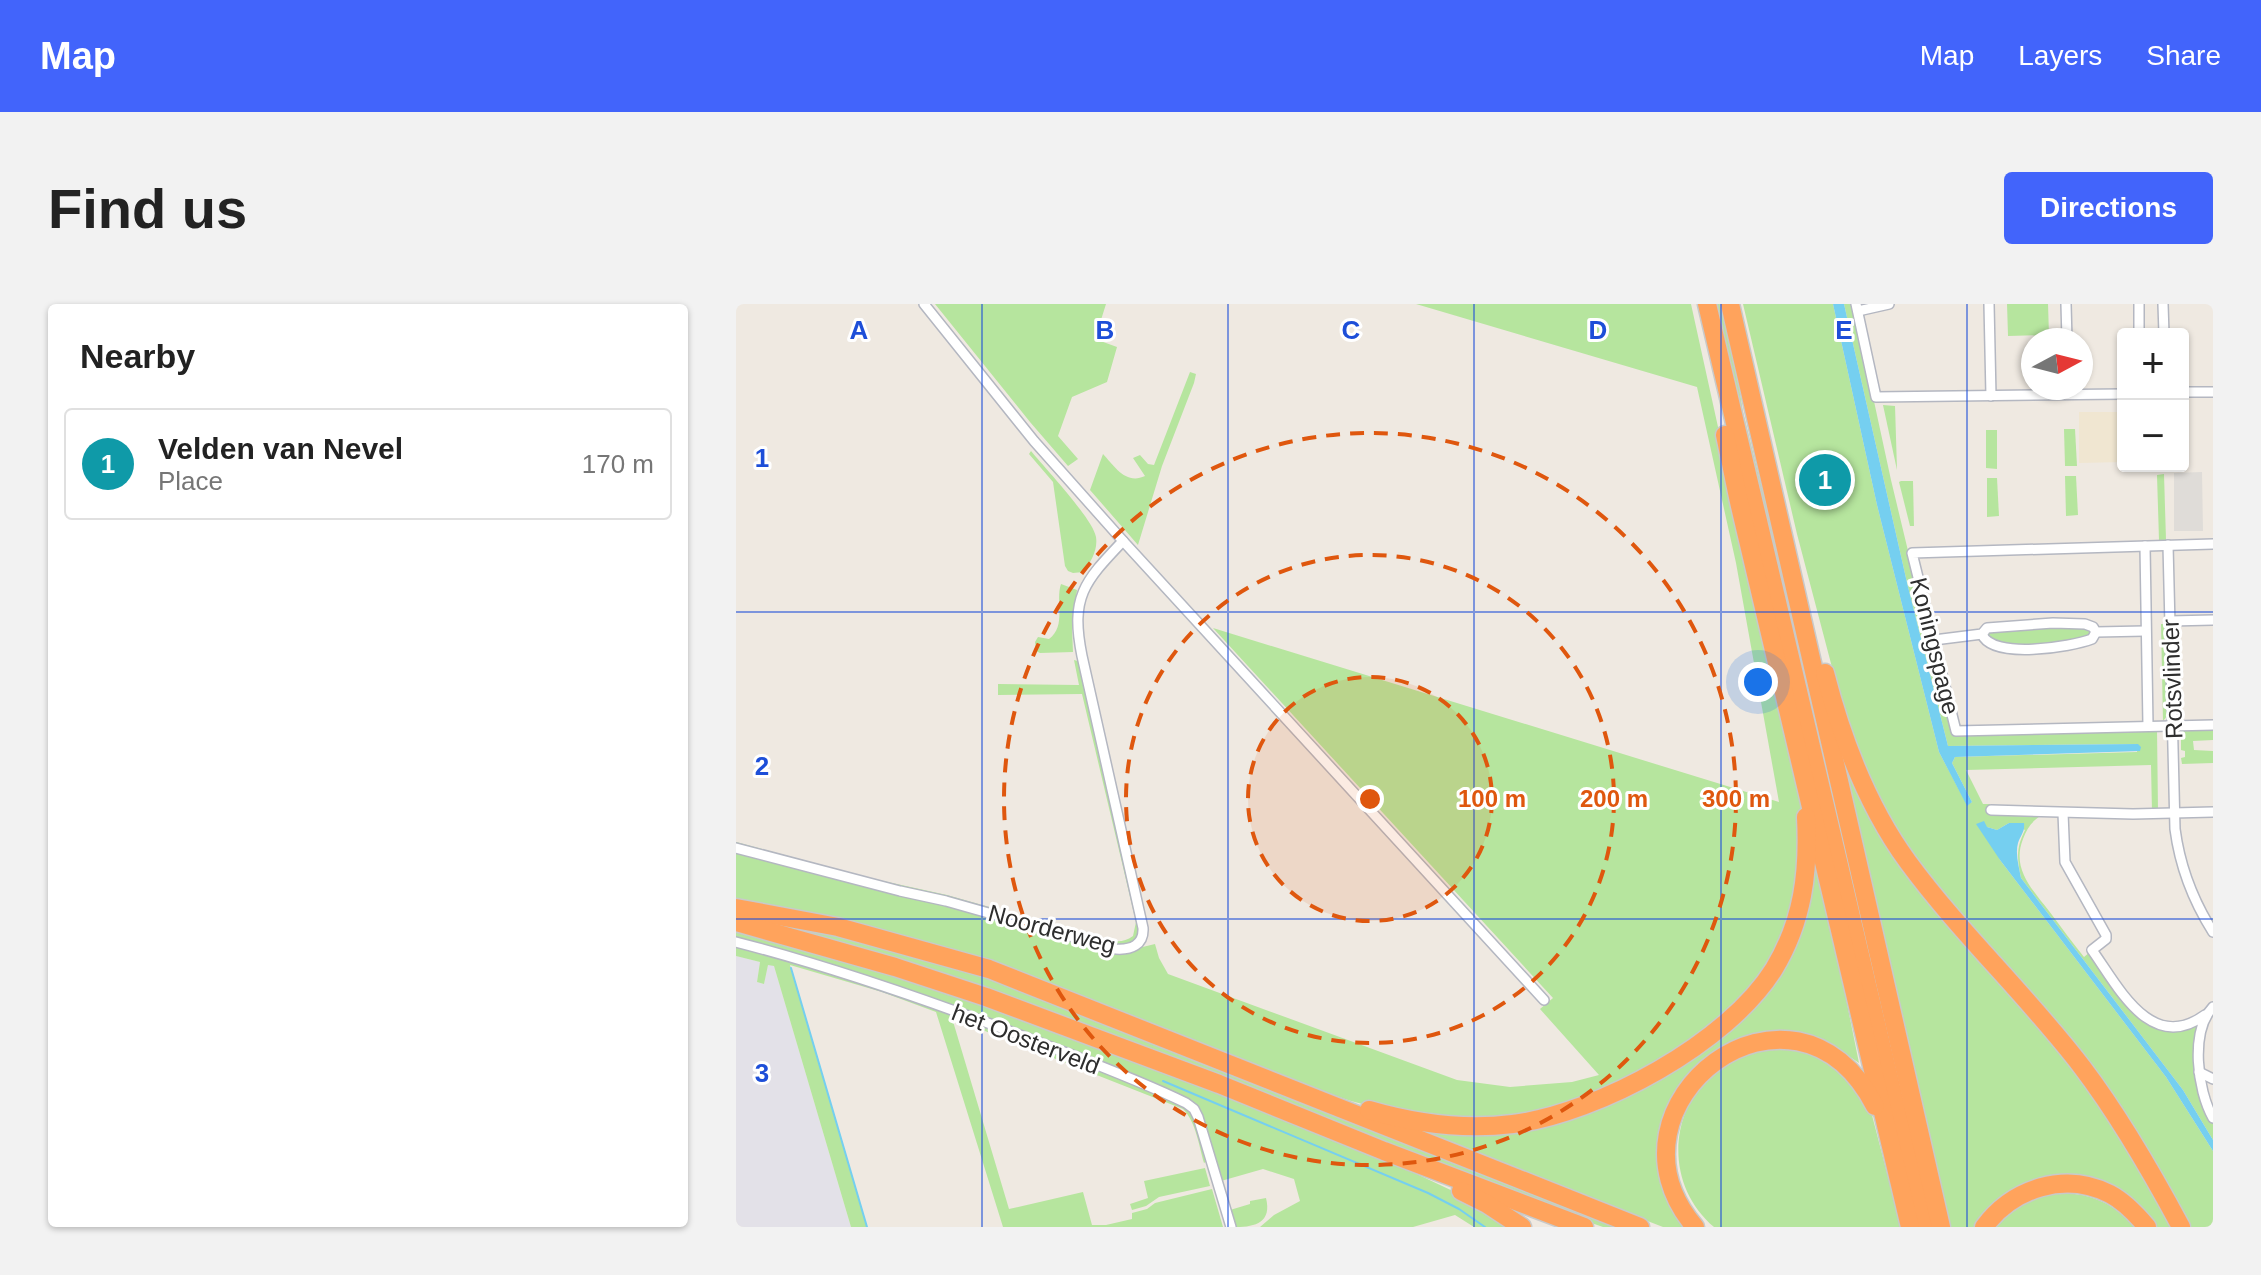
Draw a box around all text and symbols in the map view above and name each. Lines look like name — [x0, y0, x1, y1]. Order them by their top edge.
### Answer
text: Map — [40, 35, 116, 77]
text: Map — [1920, 40, 1974, 71]
text: Layers — [2018, 40, 2102, 71]
text: Share — [2146, 40, 2221, 71]
button: Directions — [2004, 172, 2213, 244]
text: Find us — [48, 177, 247, 240]
text: A — [850, 315, 869, 345]
text: B — [1096, 315, 1114, 345]
text: C — [1342, 315, 1361, 345]
text: D — [1589, 315, 1607, 345]
text: E — [1835, 315, 1853, 345]
north arrow — [2021, 328, 2093, 400]
map controls — [2117, 328, 2189, 472]
button: + — [2117, 328, 2189, 400]
text: Nearby — [80, 337, 195, 375]
button: − — [2117, 400, 2189, 472]
text: Velden van Nevel — [158, 432, 403, 465]
text: 1 — [755, 443, 769, 473]
text: 1 — [101, 449, 115, 479]
text: 170 m — [582, 449, 654, 479]
pin: 1 — [1799, 450, 1851, 510]
text: Place — [158, 466, 223, 496]
street label: Koningspage — [1905, 575, 1965, 717]
street label: Rotsvlinder — [2156, 619, 2188, 739]
your location — [1738, 662, 1778, 702]
text: 2 — [755, 751, 769, 781]
centre of rings — [1356, 785, 1384, 813]
text: 100 m — [1458, 785, 1526, 812]
text: 200 m — [1580, 785, 1648, 812]
text: 300 m — [1702, 785, 1770, 812]
street label: Noorderweg — [985, 899, 1119, 959]
street label: het Oosterveld — [948, 998, 1104, 1080]
text: 3 — [755, 1058, 769, 1088]

